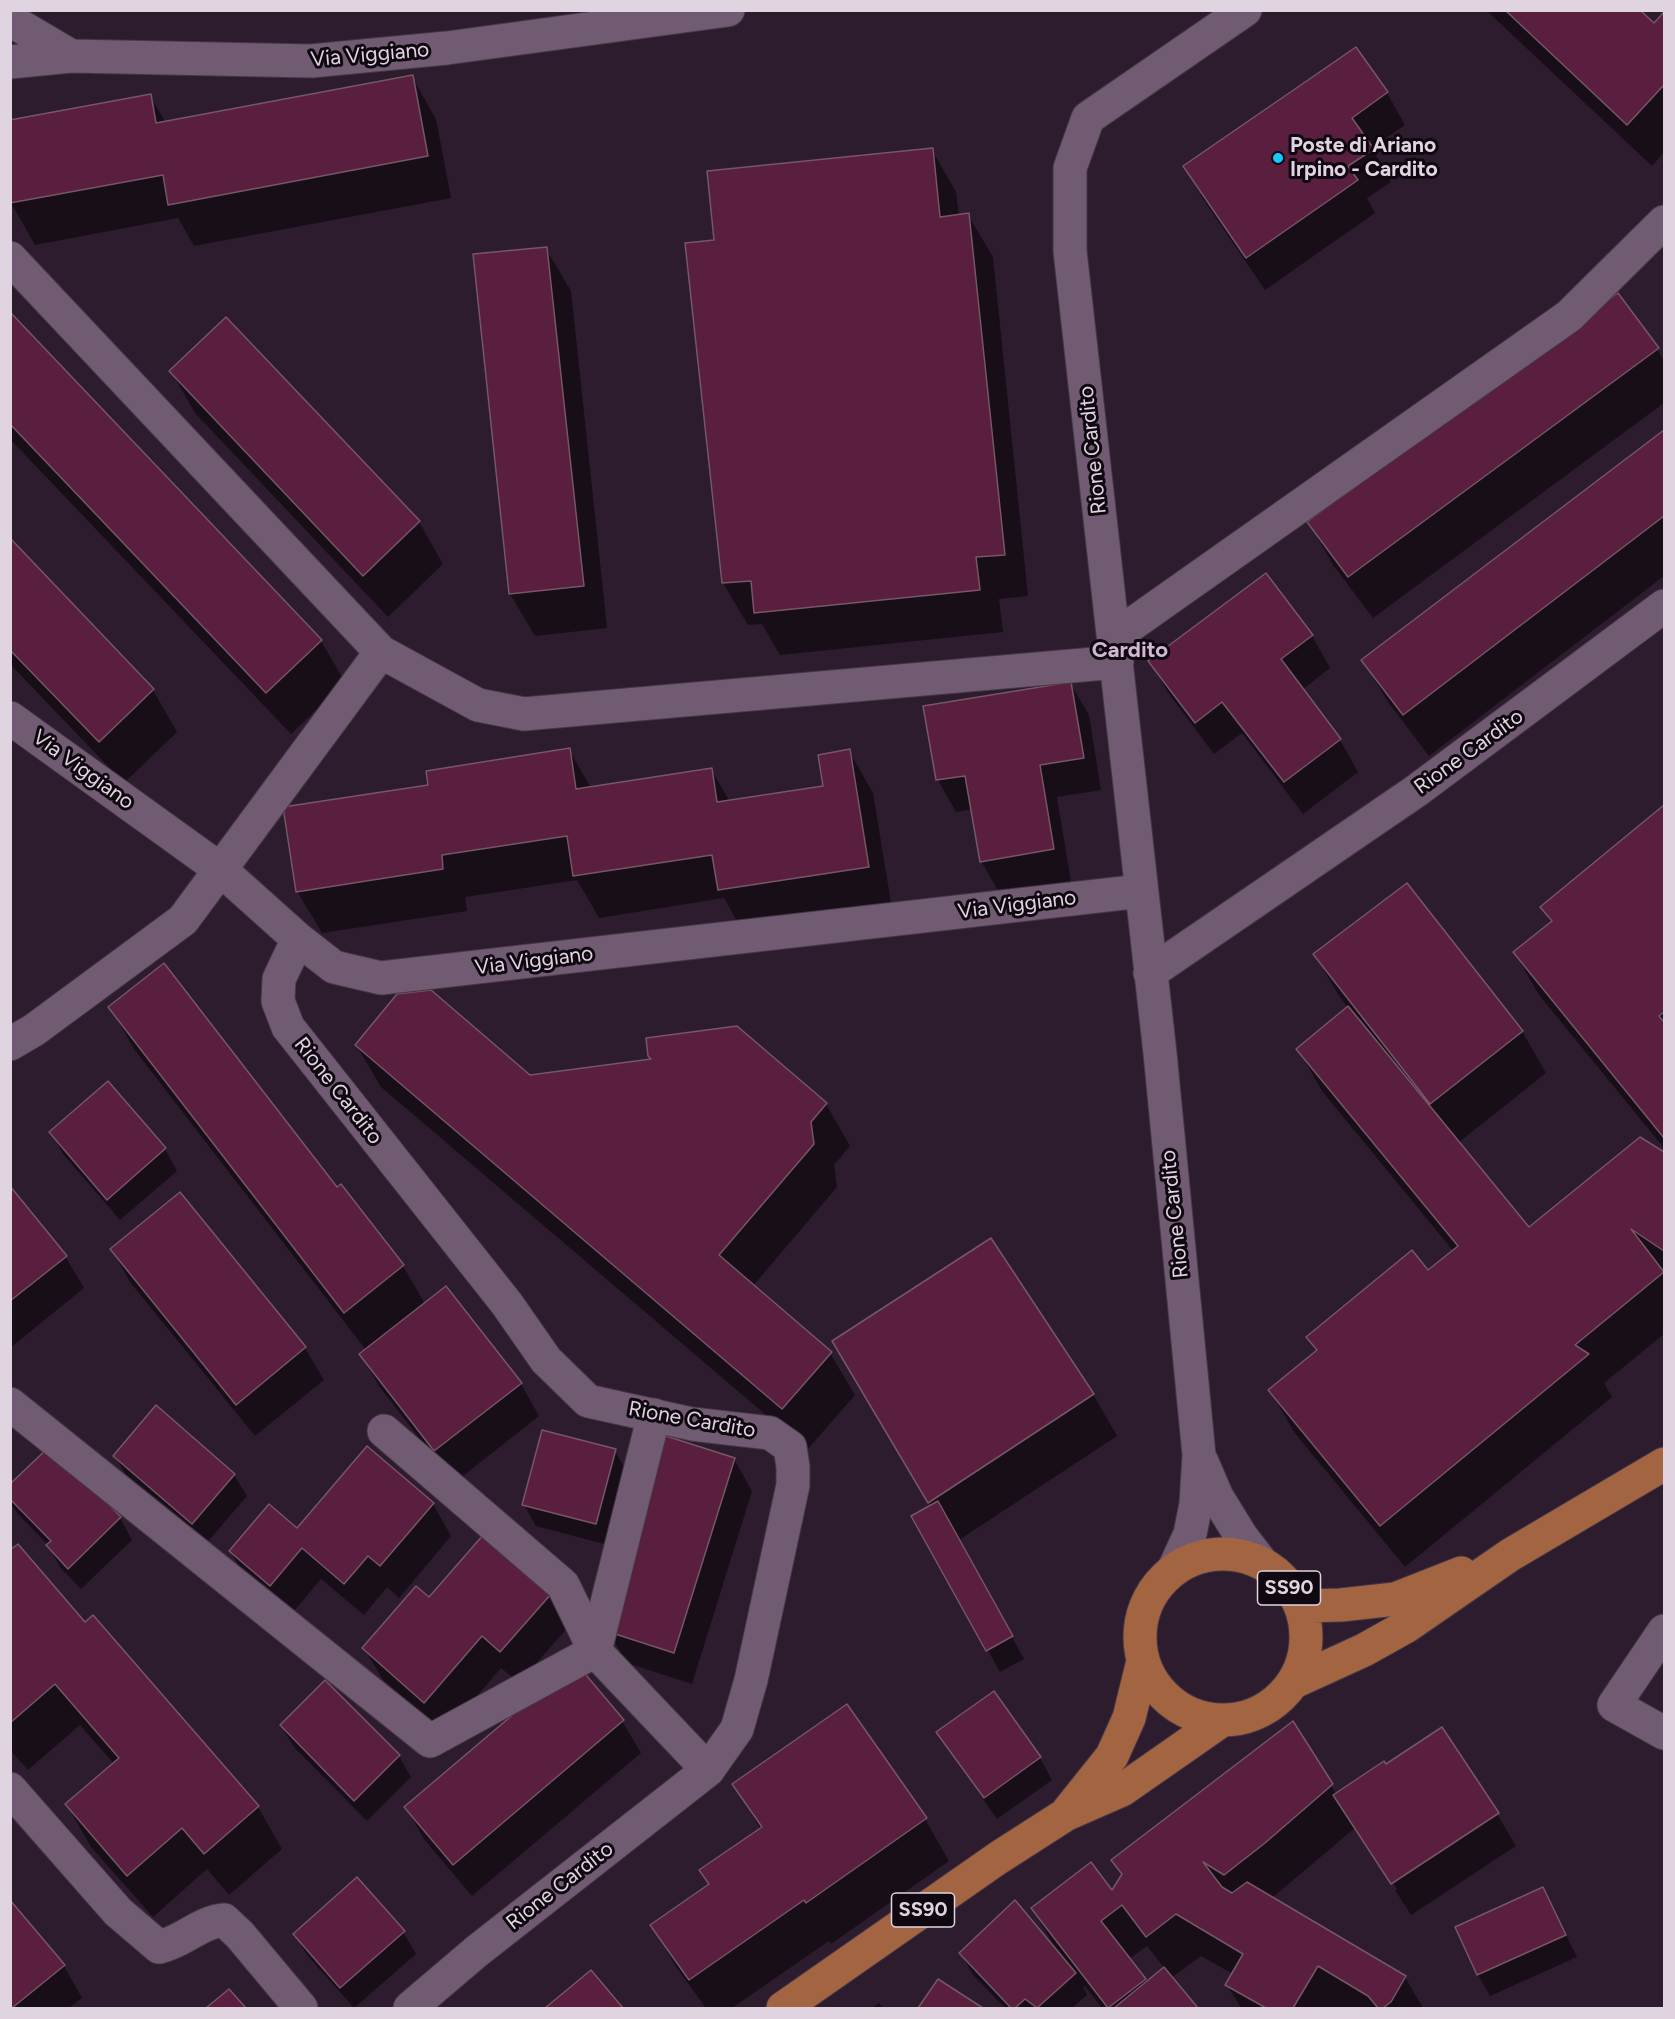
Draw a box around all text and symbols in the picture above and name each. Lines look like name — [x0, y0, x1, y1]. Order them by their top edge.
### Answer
street label: Via Viggiano — [310, 37, 430, 73]
place label: Poste di Ariano Irpino - Cardito — [1290, 133, 1438, 183]
marker: Poste di Ariano Irpino - Cardito — [1271, 151, 1285, 165]
street label: Rione Cardito — [1074, 385, 1112, 515]
district label: Cardito — [1092, 638, 1168, 664]
street label: Rione Cardito — [1410, 704, 1528, 800]
street label: Via Viggiano — [28, 725, 138, 815]
street label: Via Viggiano — [956, 885, 1078, 925]
street label: Via Viggiano — [473, 941, 595, 981]
street label: Rione Cardito — [288, 1033, 388, 1149]
street label: Rione Cardito — [1156, 1149, 1194, 1279]
street label: Rione Cardito — [626, 1396, 758, 1444]
road number: SS90 — [1258, 1571, 1320, 1605]
street label: Rione Cardito — [502, 1836, 618, 1936]
road number: SS90 — [892, 1893, 954, 1927]

